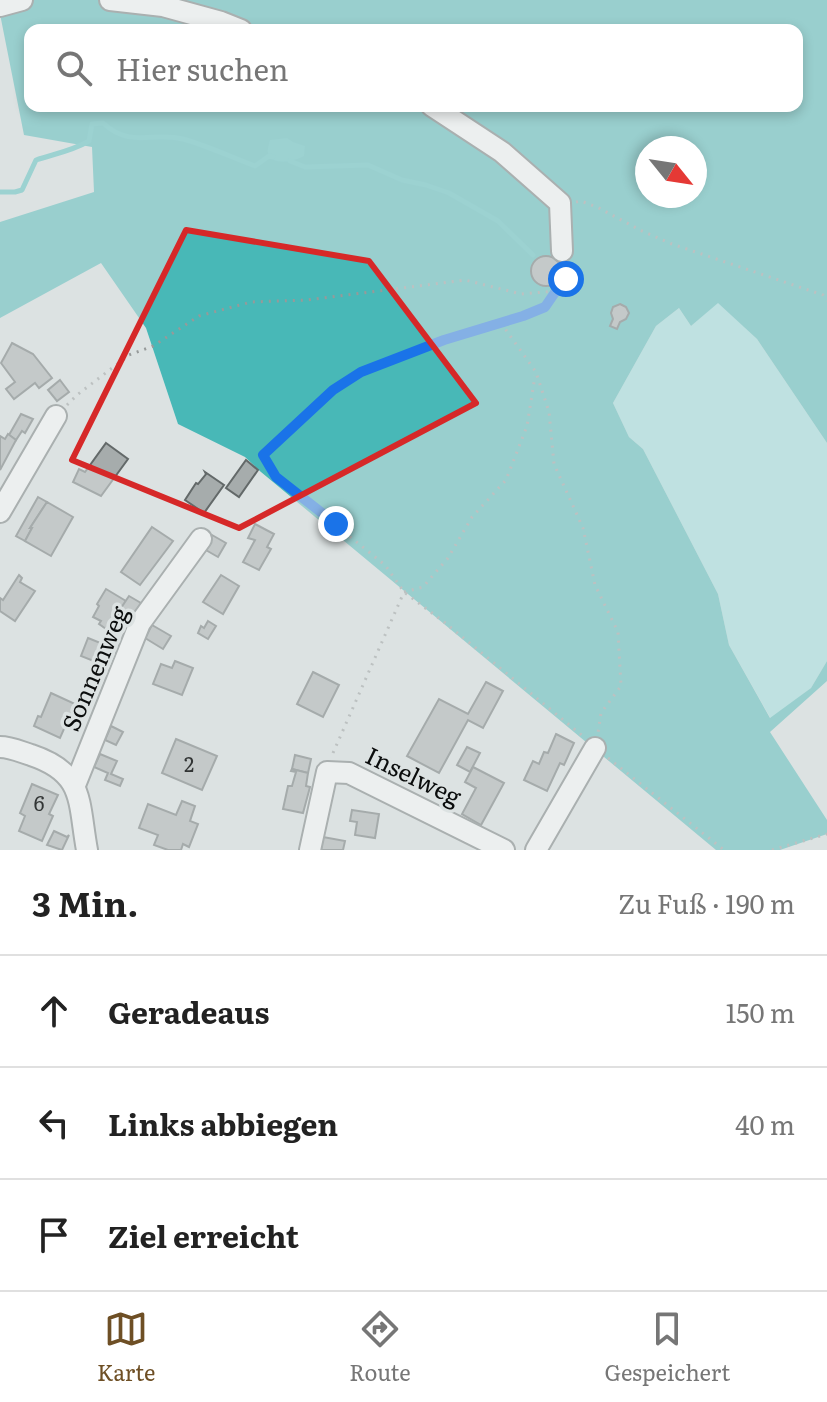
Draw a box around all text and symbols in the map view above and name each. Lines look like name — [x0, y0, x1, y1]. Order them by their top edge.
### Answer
search box — [24, 24, 803, 112]
icon: search — [52, 46, 96, 90]
text: Hier suchen — [116, 46, 289, 90]
north arrow — [635, 136, 707, 208]
route start — [548, 261, 584, 297]
route end — [318, 506, 354, 542]
street label: Sonnenweg — [52, 599, 136, 736]
street label: Inselweg — [360, 737, 468, 813]
house number: 2 — [184, 748, 194, 778]
house number: 6 — [34, 787, 45, 817]
text: 3 Min. — [32, 877, 138, 927]
text: Zu Fuß · 190 m — [618, 883, 795, 922]
icon: ahead — [32, 989, 76, 1033]
text: Geradeaus — [108, 989, 270, 1033]
text: 150 m — [726, 992, 795, 1031]
icon: left — [32, 1101, 76, 1145]
text: Links abbiegen — [108, 1101, 338, 1145]
text: 40 m — [735, 1104, 795, 1143]
icon: arrive — [32, 1213, 76, 1257]
text: Ziel erreicht — [108, 1213, 299, 1257]
tab: Karte — [97, 1307, 155, 1388]
tab: Route — [349, 1307, 411, 1388]
tab: Gespeichert — [604, 1307, 730, 1388]

